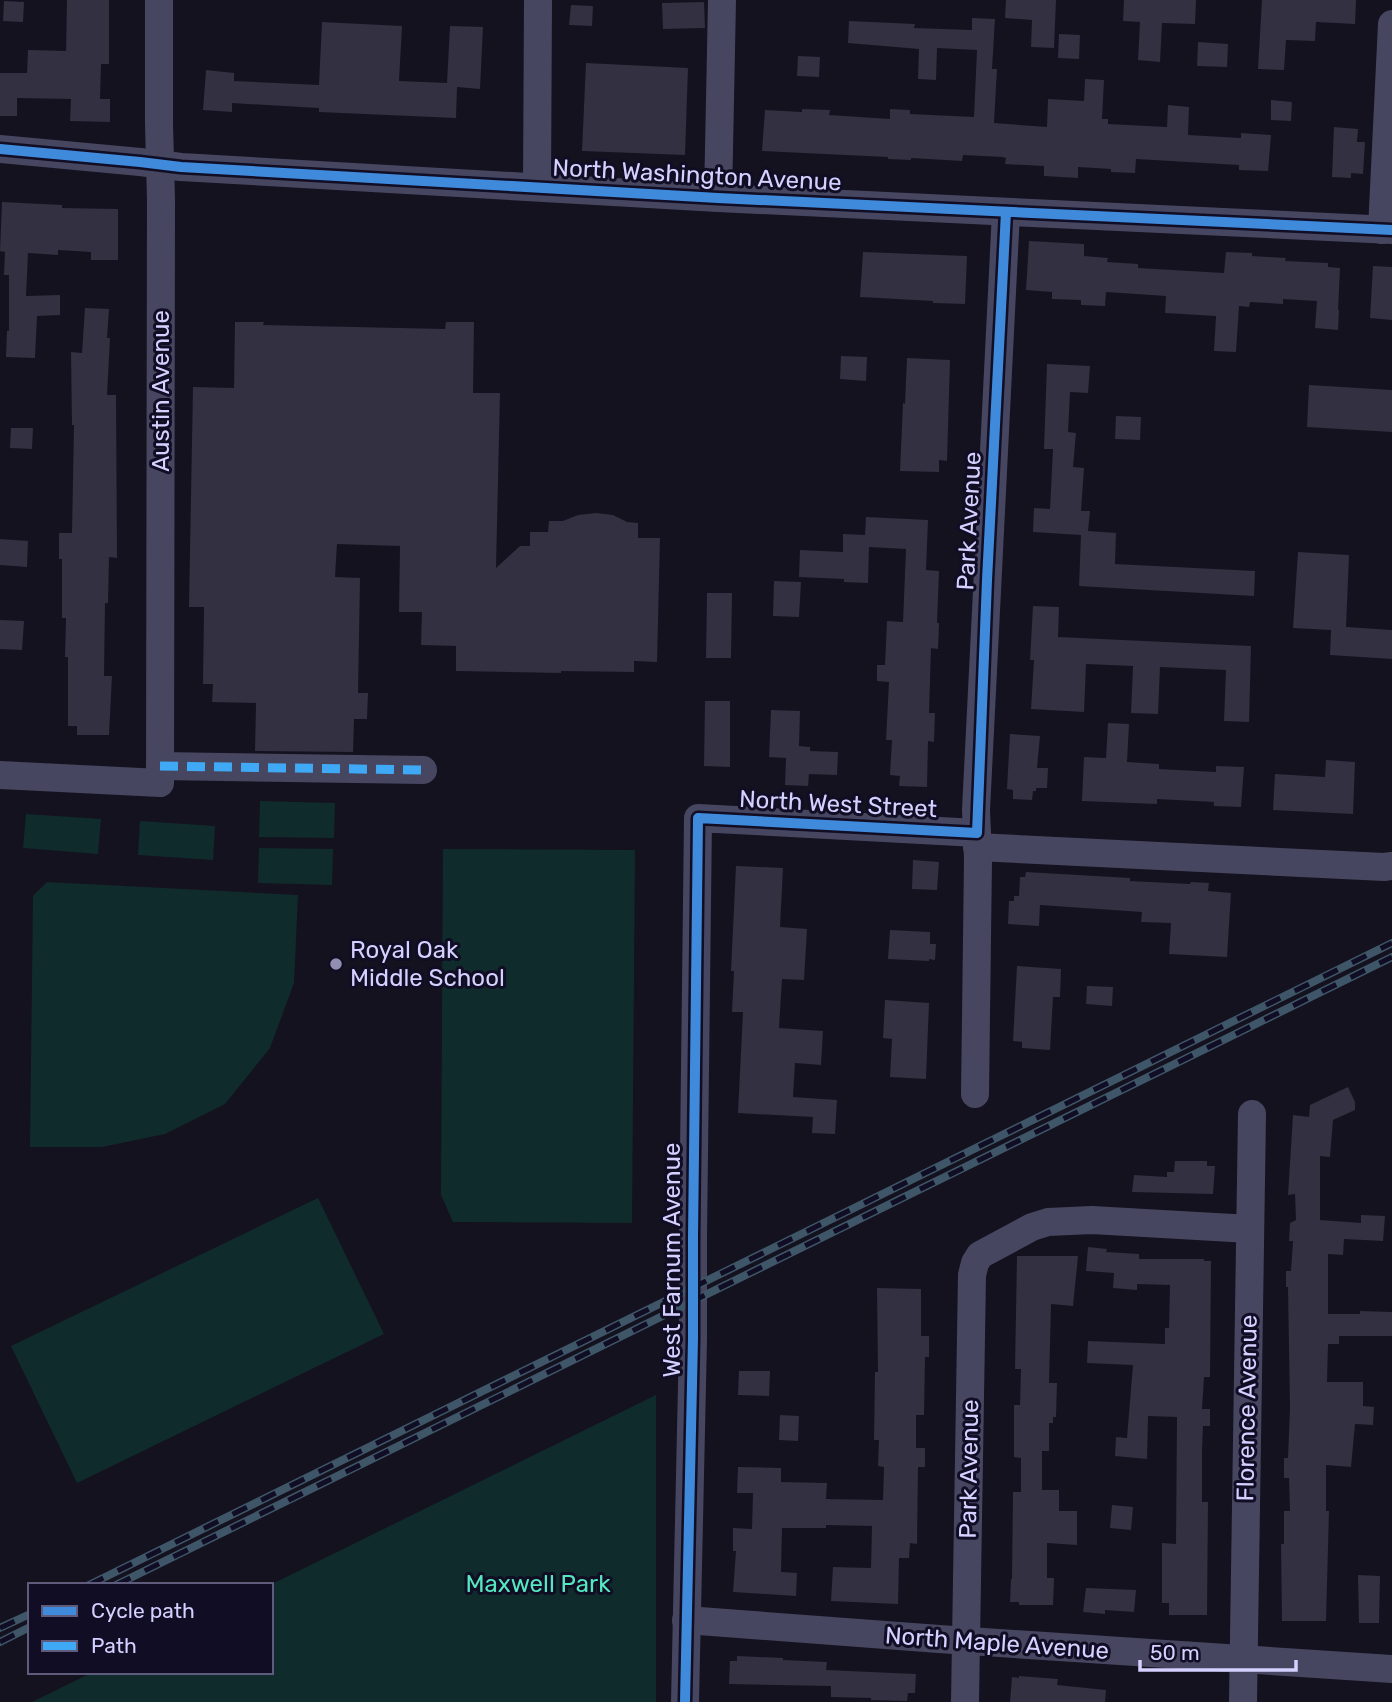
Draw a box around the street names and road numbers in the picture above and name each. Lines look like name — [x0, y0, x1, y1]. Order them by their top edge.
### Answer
street label: North Washington Avenue — [552, 153, 842, 197]
street label: Austin Avenue — [147, 310, 175, 472]
street label: Park Avenue — [951, 451, 987, 591]
street label: North West Street — [738, 785, 938, 823]
street label: West Farnum Avenue — [658, 1143, 686, 1377]
street label: Florence Avenue — [1231, 1315, 1263, 1501]
street label: Park Avenue — [954, 1399, 984, 1539]
street label: North Maple Avenue — [884, 1621, 1110, 1665]

